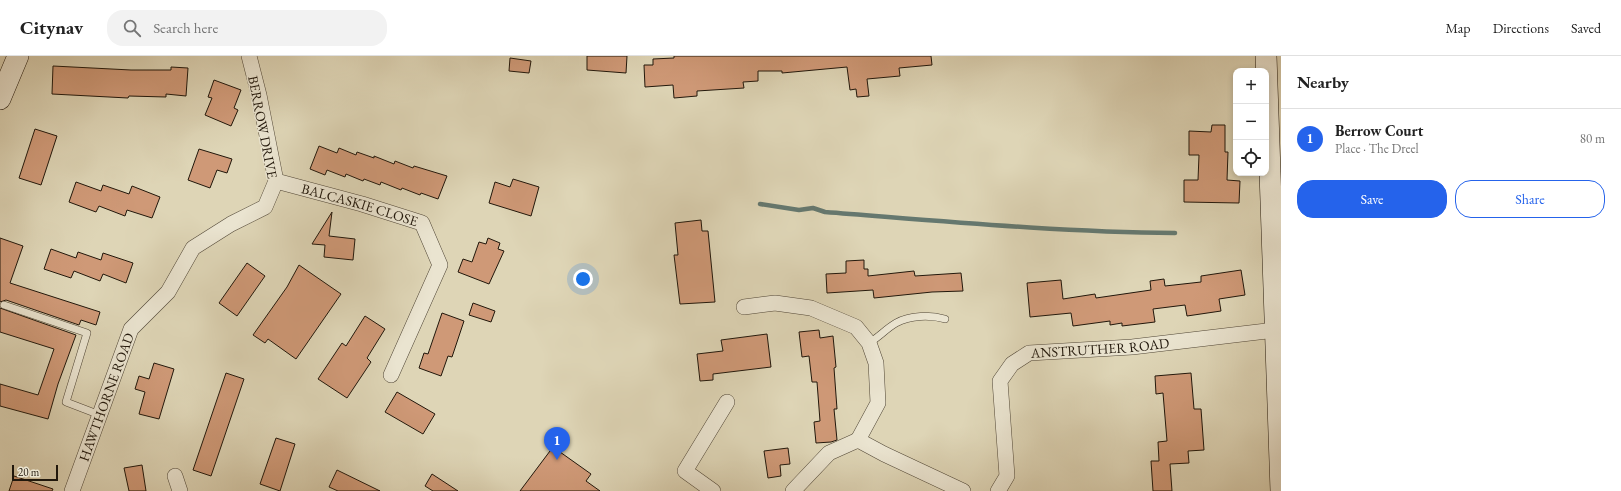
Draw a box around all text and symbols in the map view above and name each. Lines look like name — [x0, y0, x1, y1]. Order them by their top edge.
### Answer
search box — [107, 10, 387, 46]
text: Citynav — [20, 15, 83, 40]
icon: search — [121, 17, 143, 39]
text: Search here — [153, 18, 218, 37]
text: Map — [1445, 19, 1471, 37]
text: Directions — [1493, 19, 1549, 37]
text: Saved — [1571, 19, 1601, 37]
map controls — [1233, 68, 1269, 176]
button: + — [1233, 68, 1269, 104]
text: Nearby — [1297, 71, 1349, 93]
street label: BERROW DRIVE — [244, 74, 282, 180]
button: − — [1233, 104, 1269, 140]
text: Berrow Court — [1335, 121, 1423, 140]
text: 1 — [1307, 130, 1313, 147]
text: 80 m — [1580, 130, 1605, 147]
button: locate — [1233, 140, 1269, 176]
text: Place · The Dreel — [1335, 140, 1419, 157]
street label: BALCASKIE CLOSE — [299, 179, 420, 230]
button: Save — [1297, 180, 1447, 218]
button: Share — [1455, 180, 1605, 218]
your location — [573, 269, 593, 289]
street label: HAWTHORNE ROAD — [75, 330, 138, 464]
street label: ANSTRUTHER ROAD — [1029, 334, 1171, 362]
pin: 1 — [544, 427, 570, 460]
scale bar — [12, 463, 58, 482]
text: 20 m — [18, 465, 39, 479]

